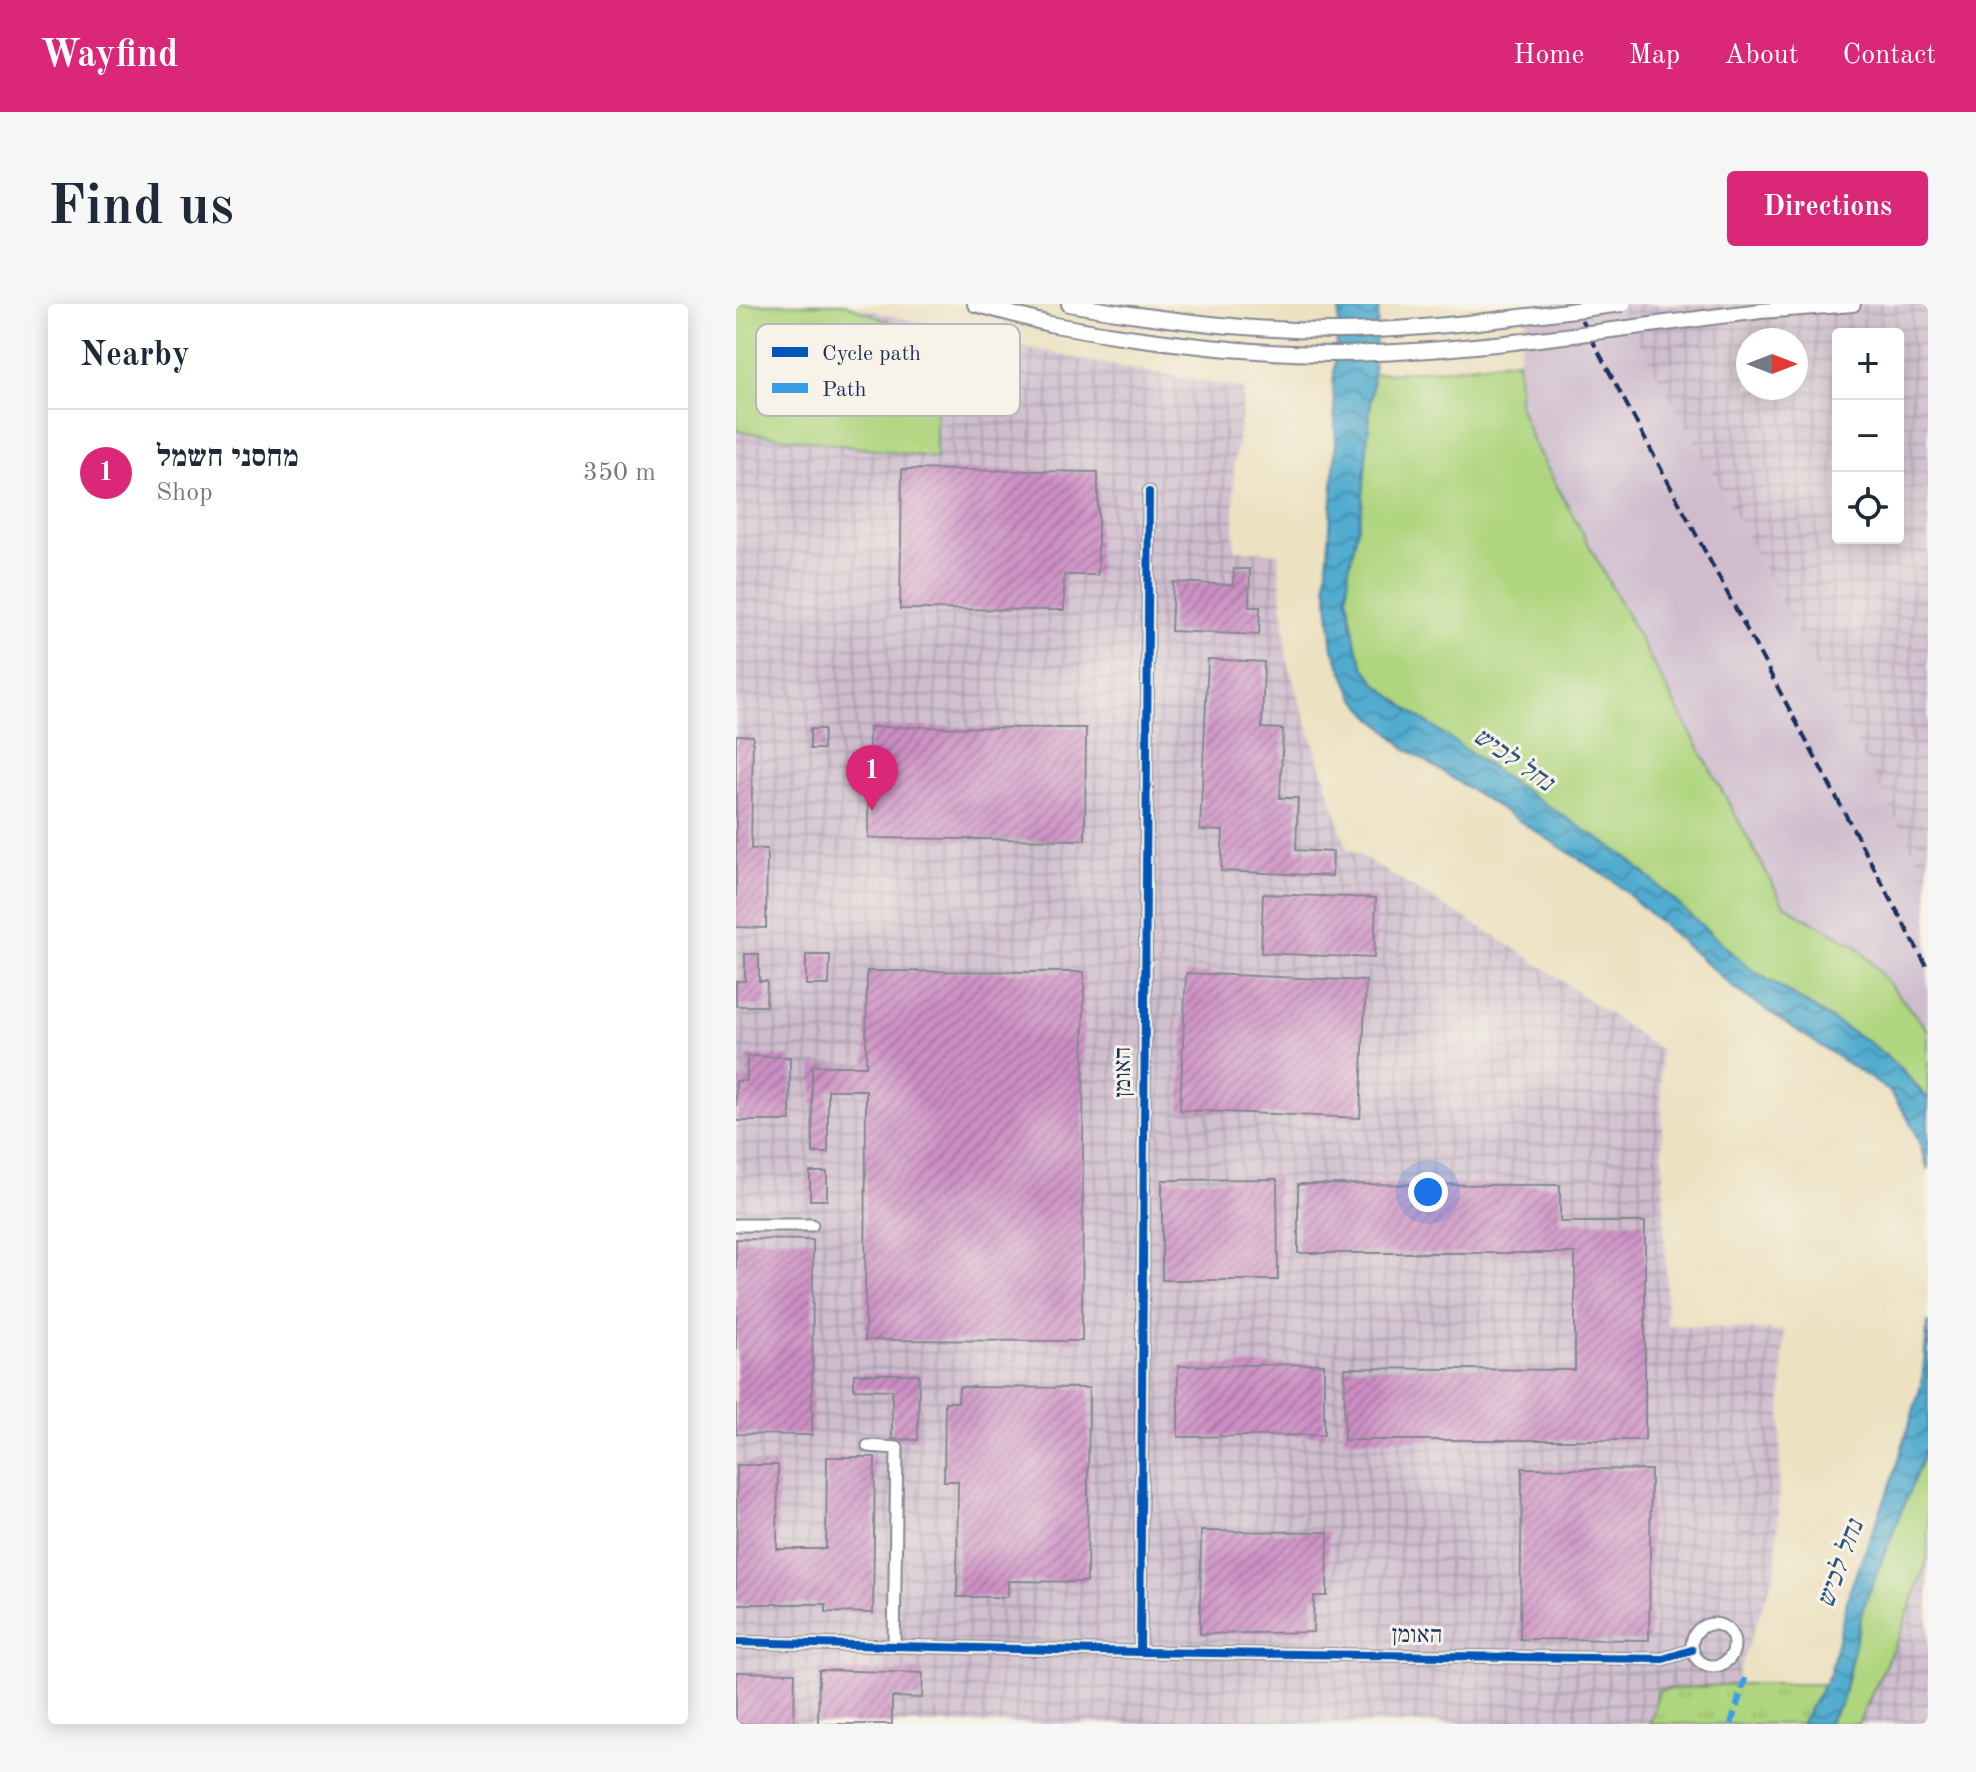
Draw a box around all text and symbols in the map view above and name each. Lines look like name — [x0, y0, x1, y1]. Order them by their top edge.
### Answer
text: Wayfind — [40, 37, 178, 75]
text: Home — [1513, 42, 1584, 70]
text: Map — [1628, 42, 1680, 70]
text: About — [1724, 42, 1799, 70]
text: Contact — [1843, 42, 1936, 70]
button: Directions — [1727, 171, 1928, 246]
text: Find us — [48, 180, 234, 236]
legend — [756, 324, 1020, 416]
north arrow — [1736, 328, 1808, 400]
map controls — [1832, 328, 1904, 544]
button: + — [1832, 328, 1904, 400]
text: Nearby — [80, 339, 190, 373]
text: Cycle path — [822, 343, 921, 365]
text: Path — [822, 379, 867, 401]
button: − — [1832, 400, 1904, 472]
text: מחסני חשמל — [156, 443, 299, 473]
text: 1 — [98, 460, 114, 486]
text: 350 m — [583, 460, 656, 486]
button: locate — [1832, 472, 1904, 544]
text: Shop — [156, 480, 213, 506]
water label: נחל לכיש — [1468, 722, 1560, 798]
pin: 1 — [846, 745, 898, 811]
street label: האומן — [1112, 1047, 1136, 1097]
your location — [1408, 1172, 1448, 1212]
water label: נחל לכיש — [1812, 1514, 1870, 1611]
street label: האומן — [1392, 1624, 1442, 1648]

